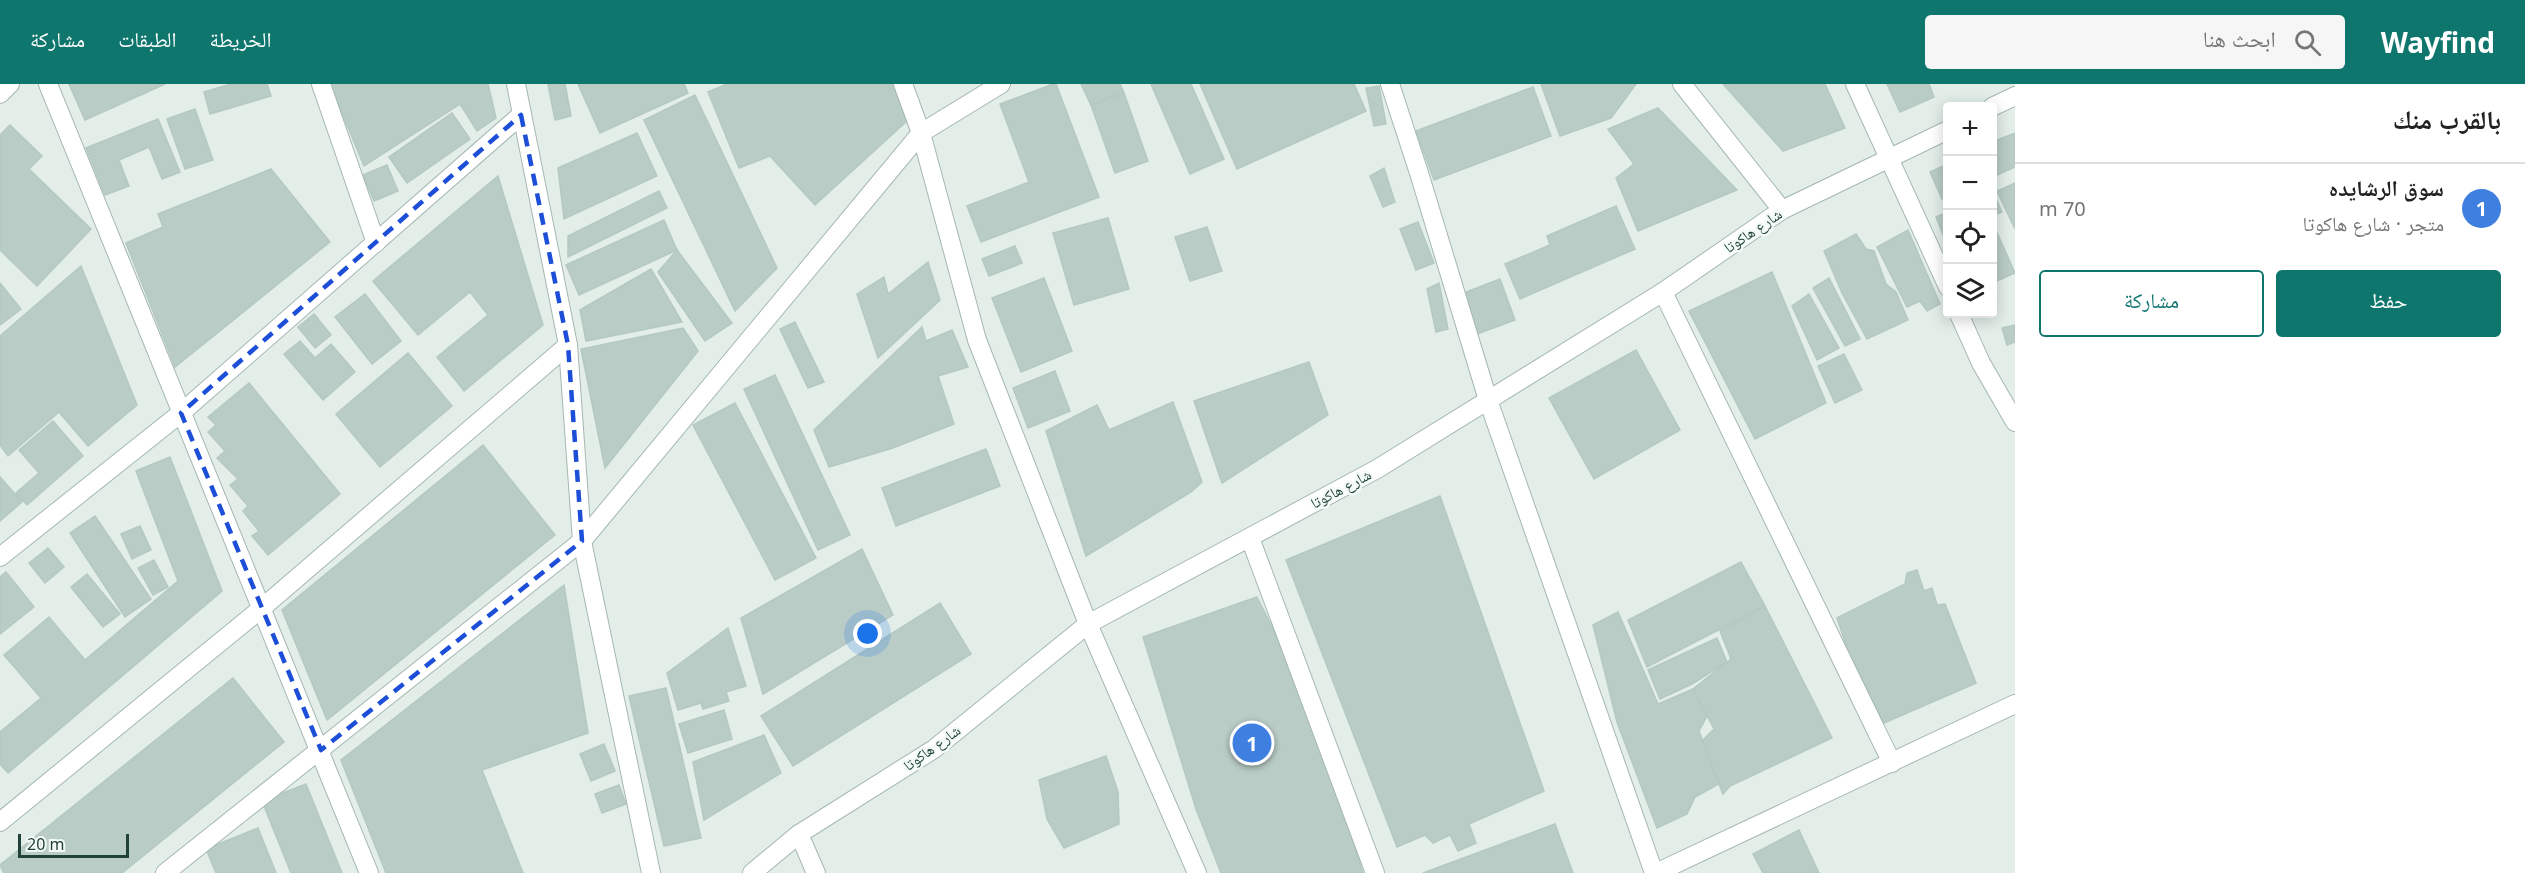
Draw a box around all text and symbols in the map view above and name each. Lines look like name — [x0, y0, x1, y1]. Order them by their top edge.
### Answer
search box — [1925, 15, 2345, 69]
text: ابحث هنا — [2203, 23, 2276, 53]
text: Wayfind — [2381, 23, 2495, 61]
text: مشاركة — [30, 25, 85, 53]
text: الطبقات — [118, 25, 177, 53]
text: الخريطة — [210, 25, 271, 53]
icon: search — [2291, 26, 2324, 59]
text: بالقرب منك — [2393, 101, 2501, 137]
map controls — [1943, 102, 1997, 318]
button: + — [1943, 102, 1997, 156]
button: − — [1943, 156, 1997, 210]
text: سوق الرشايده — [2329, 172, 2444, 202]
text: 70 m — [2039, 195, 2086, 222]
text: 1 — [2476, 195, 2487, 222]
street label: شارع هاكوتا — [1719, 203, 1786, 258]
button: locate — [1943, 210, 1997, 264]
text: متجر · شارع هاكوتا — [2303, 210, 2444, 237]
button: layers — [1943, 264, 1997, 318]
button: مشاركة — [2039, 270, 2264, 337]
button: حفظ — [2276, 270, 2501, 337]
street label: شارع هاكوتا — [1307, 464, 1375, 513]
your location — [853, 619, 882, 648]
street label: شارع هاكوتا — [899, 720, 965, 775]
pin: 1 — [1232, 720, 1272, 766]
scale bar — [18, 831, 129, 858]
text: 20 m — [27, 833, 64, 855]

